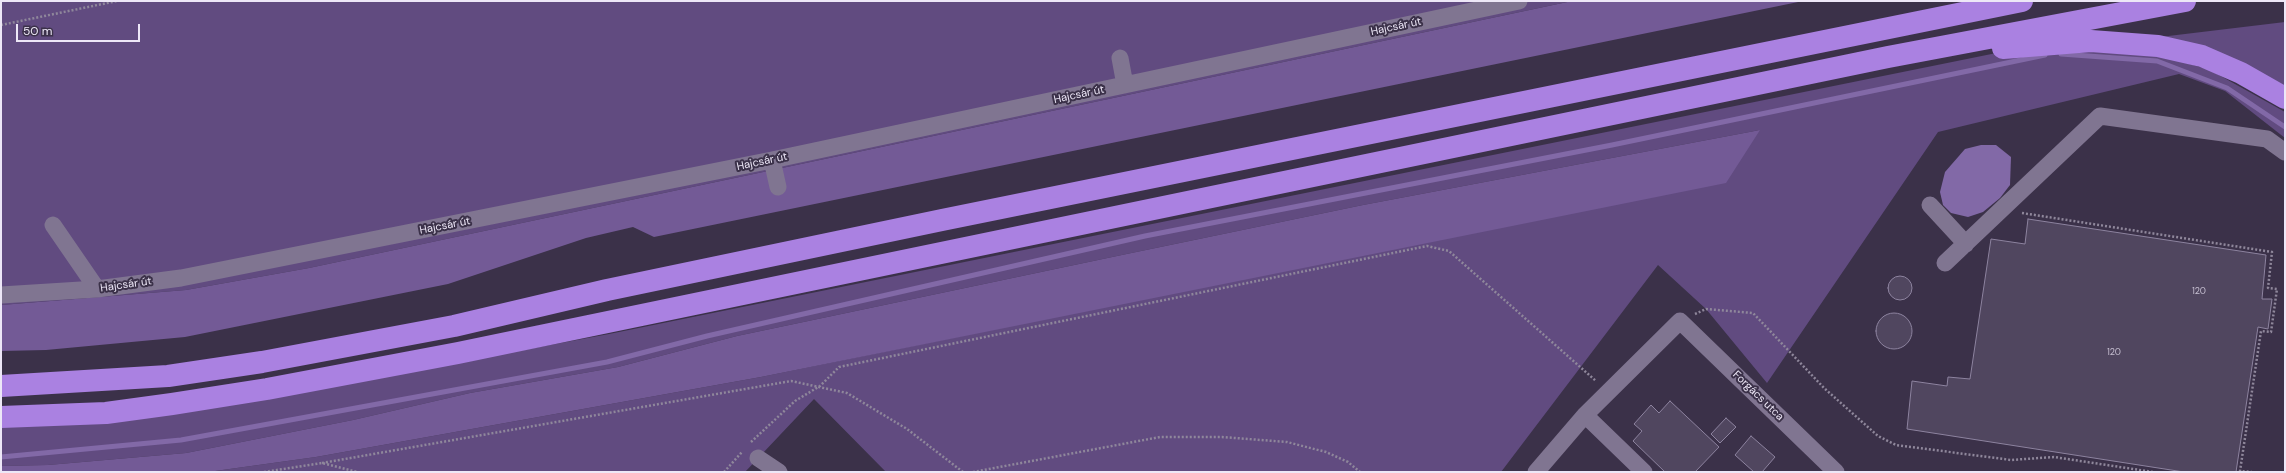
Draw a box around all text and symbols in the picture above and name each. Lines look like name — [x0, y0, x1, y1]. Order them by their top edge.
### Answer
street label: Hajcsár út — [1369, 15, 1423, 39]
scale bar — [18, 16, 142, 42]
text: 50 m — [23, 23, 52, 39]
street label: Hajcsár út — [1052, 83, 1106, 107]
street label: Hajcsár út — [735, 150, 789, 174]
street label: Hajcsár út — [418, 215, 472, 237]
street label: Hajcsár út — [100, 275, 152, 295]
house number: 120 — [2192, 287, 2206, 297]
house number: 120 — [2107, 348, 2121, 358]
street label: Forgács utca — [1730, 368, 1786, 424]

